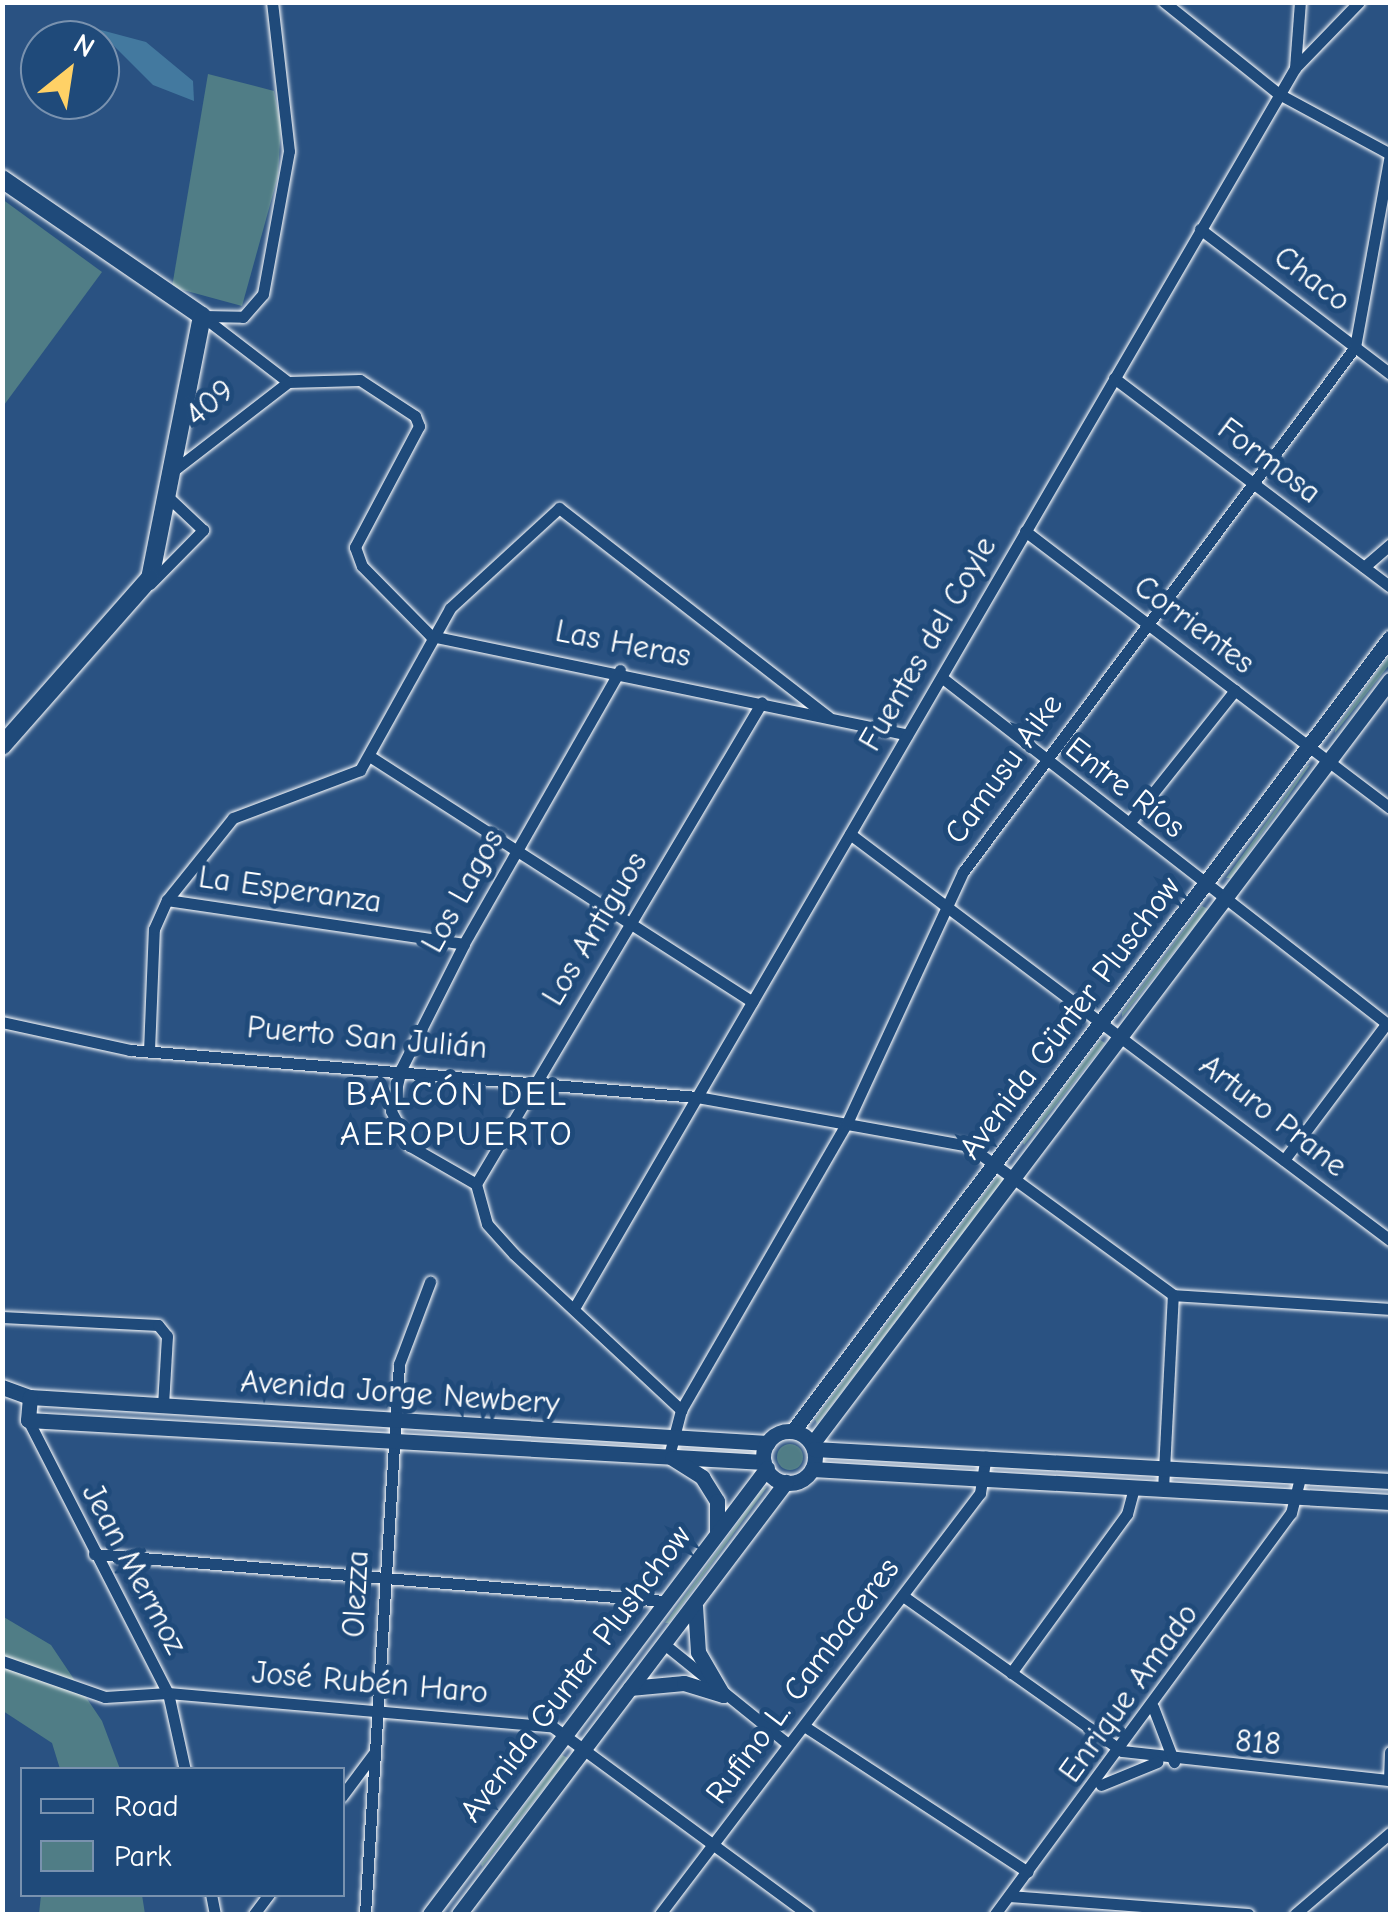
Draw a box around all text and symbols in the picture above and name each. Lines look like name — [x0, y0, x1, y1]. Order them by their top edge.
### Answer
north arrow — [20, 20, 120, 120]
text: N — [68, 27, 100, 64]
street label: Chaco — [1266, 238, 1358, 320]
street label: 409 — [178, 372, 242, 434]
street label: Formosa — [1210, 410, 1328, 512]
street label: Fuentes del Coyle — [851, 530, 1005, 758]
street label: Corrientes — [1126, 567, 1262, 683]
street label: Las Heras — [552, 612, 694, 676]
street label: Camusu Aike — [937, 687, 1071, 851]
street label: Entre Ríos — [1057, 729, 1193, 847]
street label: Los Lagos — [413, 823, 513, 959]
street label: Los Antiguos — [534, 845, 656, 1013]
street label: La Esperanza — [196, 858, 384, 922]
street label: Avenida Günter Pluschow — [951, 869, 1189, 1167]
street label: Puerto San Julián — [245, 1008, 489, 1068]
street label: Arturo Prane — [1192, 1046, 1354, 1186]
district label: BALCÓN DEL AEROPUERTO — [340, 1073, 574, 1155]
street label: Avenida Jorge Newbery — [239, 1363, 561, 1423]
street label: Jean Mermoz — [73, 1477, 195, 1661]
street label: Avenida Gunter Plushchow — [452, 1518, 700, 1830]
street label: Olezza — [335, 1549, 377, 1639]
street label: Rufino L. Cambaceres — [698, 1551, 908, 1811]
street label: Enrique Amado — [1051, 1596, 1207, 1790]
street label: José Rubén Haro — [250, 1654, 490, 1712]
street label: 818 — [1234, 1722, 1282, 1764]
legend — [20, 1767, 345, 1897]
text: Road — [114, 1789, 179, 1824]
text: Park — [114, 1839, 171, 1874]

